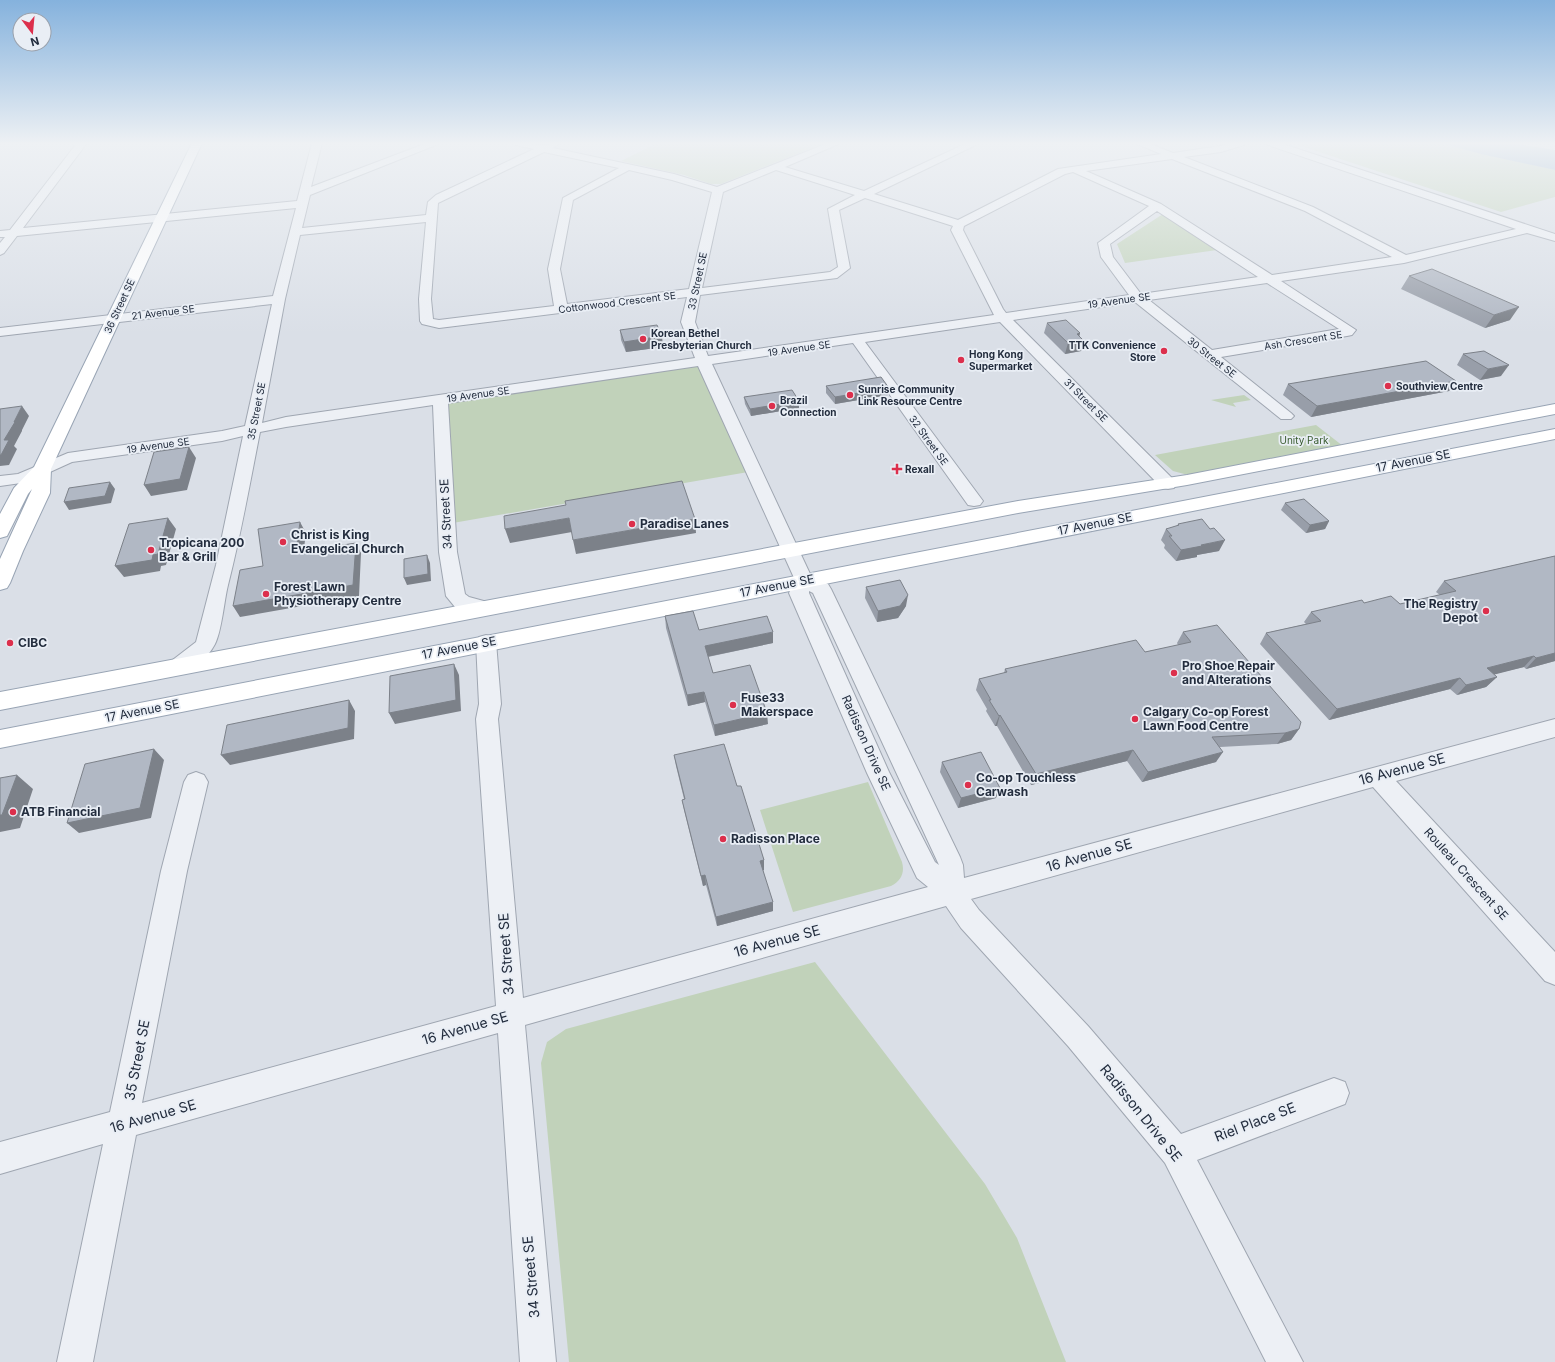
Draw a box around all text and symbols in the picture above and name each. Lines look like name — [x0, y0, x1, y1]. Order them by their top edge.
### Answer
north arrow — [12, 12, 52, 52]
text: N — [29, 34, 41, 49]
street label: 33 Street SE — [685, 251, 709, 311]
street label: 36 Street SE — [101, 277, 137, 335]
street label: Cottonwood Crescent SE — [558, 289, 676, 315]
street label: 19 Avenue SE — [1087, 290, 1151, 310]
street label: 21 Avenue SE — [131, 302, 195, 322]
place label: Korean Bethel Presbyterian Church — [651, 327, 752, 352]
street label: Ash Crescent SE — [1263, 328, 1343, 352]
marker: Korean Bethel Presbyterian Church — [638, 334, 648, 344]
street label: 30 Street SE — [1185, 334, 1239, 380]
street label: 19 Avenue SE — [767, 338, 831, 358]
place label: TTK Convenience Store — [1069, 339, 1156, 363]
marker: TTK Convenience Store — [1159, 346, 1169, 356]
place label: Hong Kong Supermarket — [969, 348, 1033, 372]
marker: Hong Kong Supermarket — [956, 355, 966, 365]
street label: 31 Street SE — [1062, 376, 1110, 424]
place label: Southview Centre — [1396, 380, 1483, 392]
street label: 35 Street SE — [245, 381, 267, 441]
marker: Southview Centre — [1383, 381, 1393, 391]
place label: Sunrise Community Link Resource Centre — [858, 383, 962, 407]
street label: 19 Avenue SE — [446, 384, 510, 404]
marker: Sunrise Community Link Resource Centre — [845, 390, 855, 400]
place label: Brazil Connection — [780, 394, 837, 418]
marker: Brazil Connection — [767, 401, 777, 411]
street label: 32 Street SE — [907, 413, 951, 467]
park label: Unity Park — [1279, 434, 1329, 446]
street label: 19 Avenue SE — [126, 435, 190, 455]
street label: 17 Avenue SE — [1374, 446, 1451, 475]
place label: Rexall — [905, 463, 934, 475]
marker: Rexall — [892, 464, 902, 474]
street label: 34 Street SE — [436, 478, 455, 550]
street label: 17 Avenue SE — [1056, 509, 1133, 538]
place label: Paradise Lanes — [640, 516, 729, 531]
marker: Paradise Lanes — [627, 519, 637, 529]
place label: Christ is King Evangelical Church — [291, 527, 404, 556]
place label: Tropicana 200 Bar & Grill — [159, 535, 244, 564]
marker: Christ is King Evangelical Church — [278, 537, 288, 547]
marker: Tropicana 200 Bar & Grill — [146, 545, 156, 555]
street label: 17 Avenue SE — [738, 571, 815, 600]
place label: Forest Lawn Physiotherapy Centre — [274, 579, 401, 608]
marker: Forest Lawn Physiotherapy Centre — [261, 589, 271, 599]
place label: The Registry Depot — [1403, 596, 1479, 625]
marker: The Registry Depot — [1481, 606, 1491, 616]
street label: 17 Avenue SE — [420, 633, 497, 662]
place label: CIBC — [18, 635, 47, 650]
marker: CIBC — [5, 638, 15, 648]
place label: Pro Shoe Repair and Alterations — [1182, 658, 1275, 687]
marker: Pro Shoe Repair and Alterations — [1169, 668, 1179, 678]
place label: Fuse33 Makerspace — [741, 690, 813, 719]
street label: Radisson Drive SE — [839, 693, 894, 793]
street label: 17 Avenue SE — [103, 696, 180, 725]
marker: Fuse33 Makerspace — [728, 700, 738, 710]
place label: Calgary Co-op Forest Lawn Food Centre — [1143, 704, 1269, 733]
marker: Calgary Co-op Forest Lawn Food Centre — [1130, 714, 1140, 724]
street label: 16 Avenue SE — [1357, 749, 1447, 788]
place label: Co-op Touchless Carwash — [976, 770, 1076, 799]
marker: Co-op Touchless Carwash — [963, 780, 973, 790]
place label: ATB Financial — [21, 804, 100, 819]
marker: ATB Financial — [8, 807, 18, 817]
street label: Rouleau Crescent SE — [1421, 825, 1512, 923]
place label: Radisson Place — [731, 831, 820, 846]
marker: Radisson Place — [718, 834, 728, 844]
street label: 16 Avenue SE — [1044, 834, 1134, 875]
street label: 34 Street SE — [494, 912, 517, 996]
street label: 16 Avenue SE — [732, 921, 822, 960]
street label: 16 Avenue SE — [420, 1007, 510, 1048]
street label: 35 Street SE — [120, 1018, 153, 1102]
street label: Radisson Drive SE — [1097, 1061, 1186, 1165]
street label: 16 Avenue SE — [108, 1095, 198, 1136]
street label: Riel Place SE — [1212, 1098, 1298, 1145]
street label: 34 Street SE — [518, 1235, 543, 1319]

